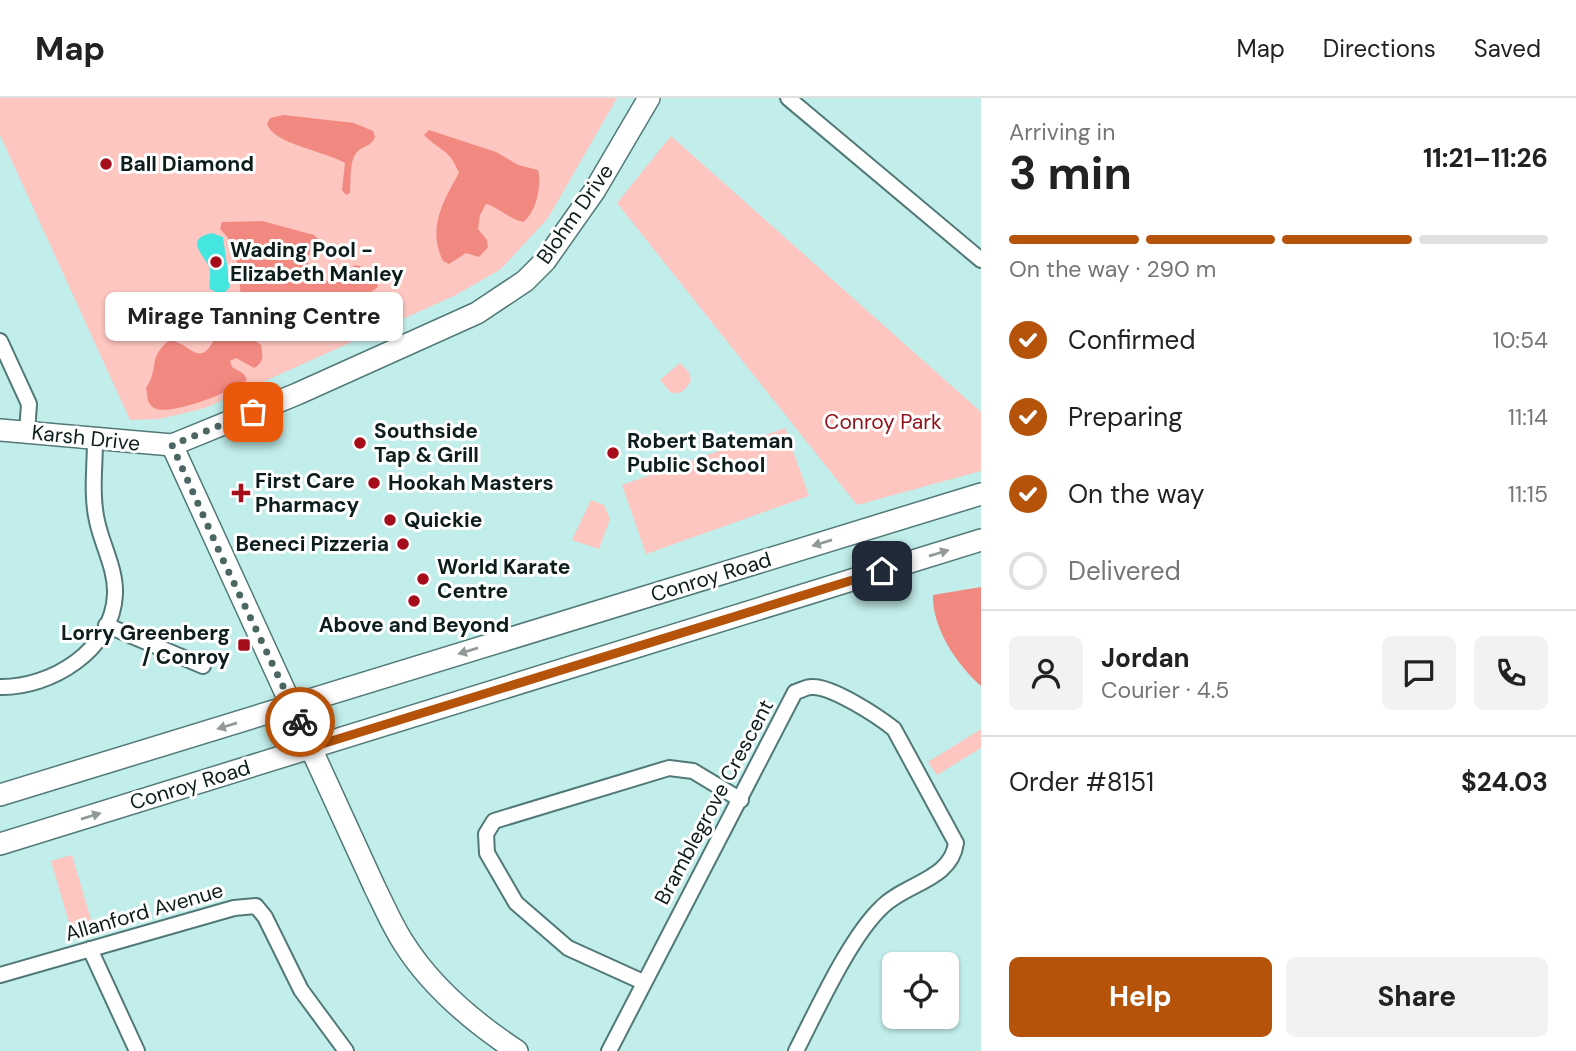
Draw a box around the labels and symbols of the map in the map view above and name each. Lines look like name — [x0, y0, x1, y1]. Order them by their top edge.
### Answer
place label: Ball Diamond — [120, 150, 254, 178]
marker: Ball Diamond — [98, 156, 114, 172]
street label: Blohm Drive — [530, 158, 620, 270]
place label: Wading Pool - Elizabeth Manley — [230, 236, 404, 288]
marker: Wading Pool - Elizabeth Manley — [208, 254, 224, 270]
callout: Mirage Tanning Centre — [104, 293, 402, 342]
pin — [223, 382, 283, 442]
park label: Conroy Park — [824, 408, 942, 436]
place label: Southside Tap & Grill — [374, 417, 479, 469]
street label: Karsh Drive — [30, 418, 142, 458]
place label: Robert Bateman Public School — [627, 427, 794, 479]
marker: Southside Tap & Grill — [352, 435, 368, 451]
marker: Robert Bateman Public School — [605, 445, 621, 461]
place label: First Care Pharmacy — [255, 467, 360, 519]
place label: Hookah Masters — [388, 469, 554, 497]
marker: Hookah Masters — [366, 475, 382, 491]
marker: First Care Pharmacy — [233, 485, 249, 501]
place label: Quickie — [404, 506, 482, 534]
marker: Quickie — [382, 512, 398, 528]
place label: Beneci Pizzeria — [235, 530, 389, 558]
marker: Beneci Pizzeria — [395, 536, 411, 552]
one-way arrow — [811, 538, 832, 548]
pin — [852, 541, 912, 601]
street label: Conroy Road — [647, 545, 775, 609]
one-way arrow — [929, 548, 950, 558]
place label: World Karate Centre — [437, 553, 570, 605]
marker: World Karate Centre — [415, 571, 431, 587]
marker: Above and Beyond — [406, 593, 422, 609]
place label: Above and Beyond — [319, 611, 509, 639]
place label: Lorry Greenberg / Conroy — [61, 619, 230, 671]
marker: Lorry Greenberg / Conroy — [236, 637, 252, 653]
one-way arrow — [458, 647, 479, 657]
courier — [265, 687, 335, 757]
street label: Bramblegrove Crescent — [648, 695, 780, 909]
one-way arrow — [217, 721, 238, 731]
street label: Conroy Road — [126, 753, 254, 817]
one-way arrow — [80, 810, 101, 821]
street label: Allanford Avenue — [62, 876, 226, 948]

